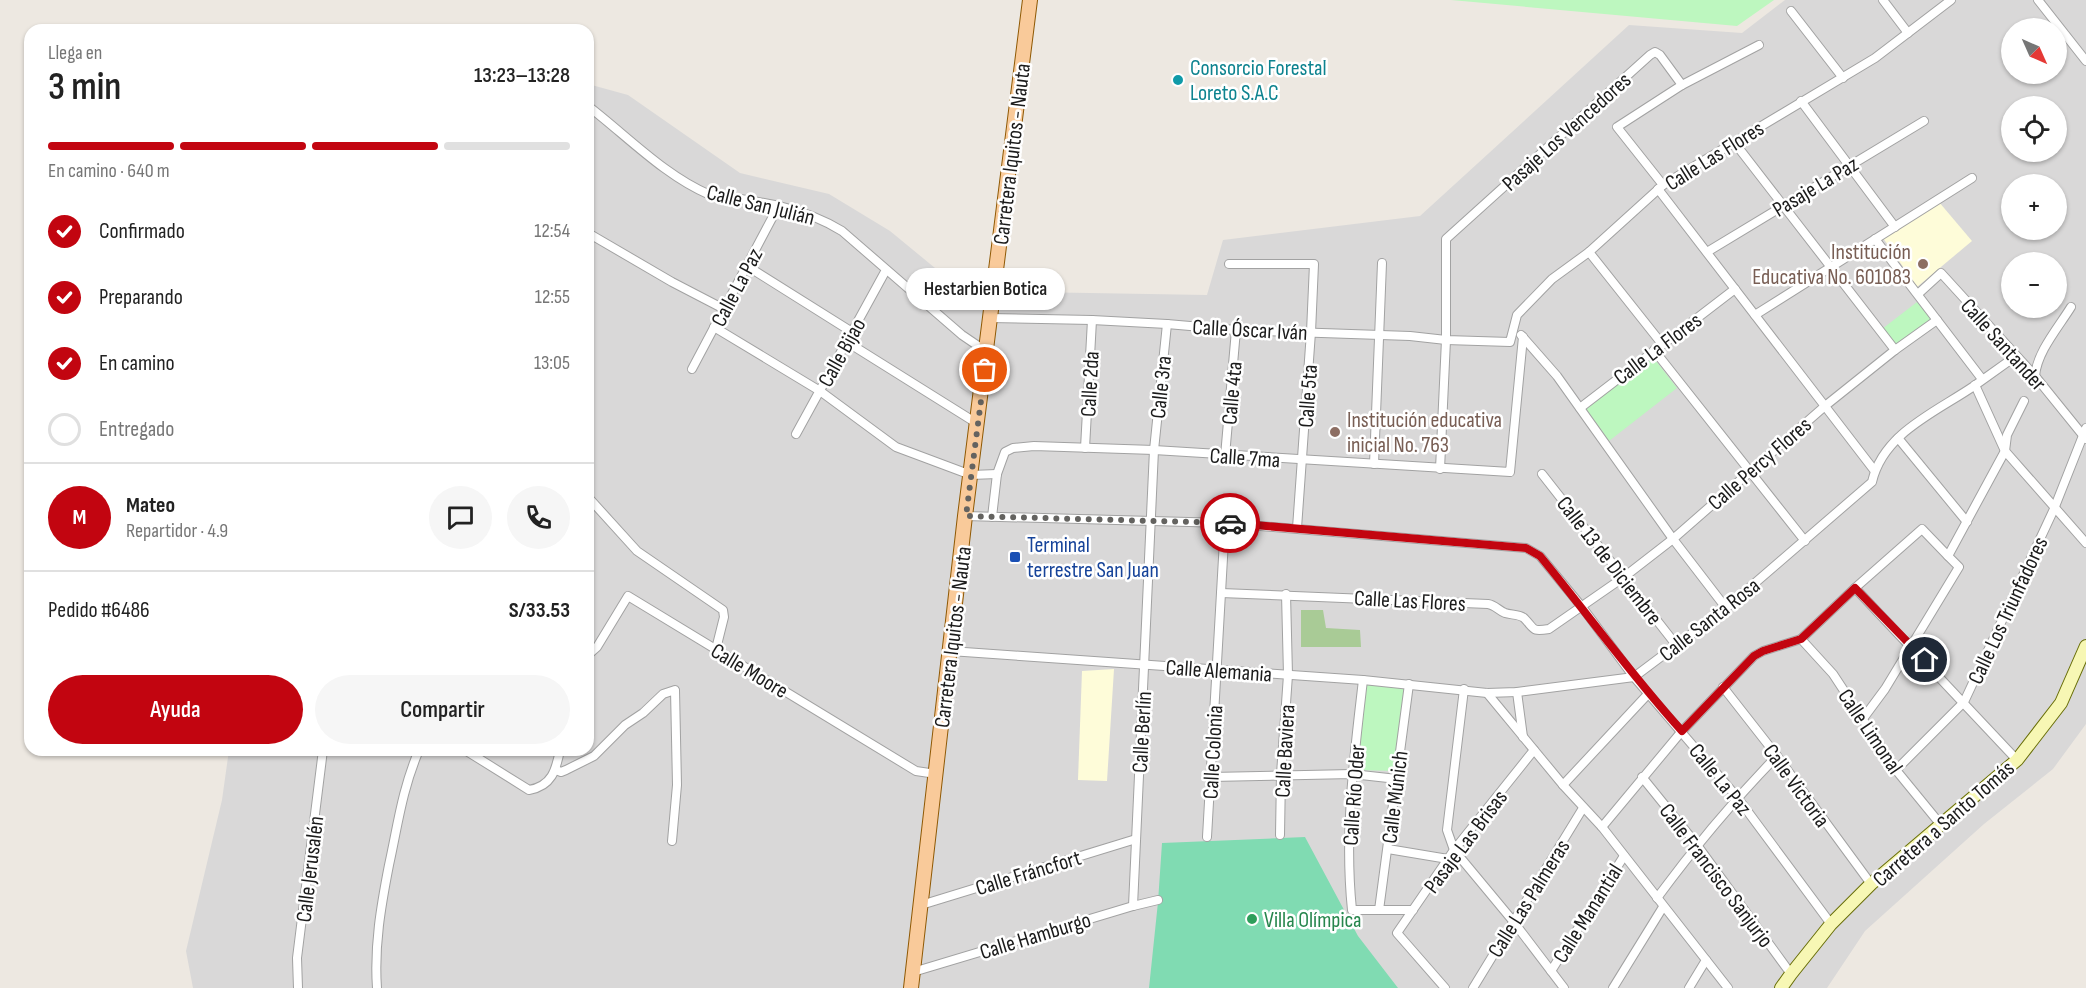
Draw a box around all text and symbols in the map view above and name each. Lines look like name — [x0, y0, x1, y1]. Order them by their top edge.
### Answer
north arrow — [2001, 18, 2067, 84]
map controls — [2001, 18, 2067, 318]
text: Llega en — [48, 41, 102, 65]
place label: Consorcio Forestal Loreto S.A.C — [1190, 55, 1327, 107]
text: 13:23–13:28 — [474, 62, 570, 89]
street label: Carretera Iquitos - Nauta — [988, 62, 1037, 246]
text: 3 min — [48, 64, 121, 111]
street label: Pasaje Los Vencedores — [1497, 67, 1637, 197]
marker: Consorcio Forestal Loreto S.A.C — [1171, 73, 1185, 87]
button: locate — [2001, 96, 2067, 162]
street label: Calle Las Flores — [1660, 115, 1769, 197]
street label: Pasaje La Paz — [1768, 151, 1864, 223]
text: En camino · 640 m — [48, 159, 170, 183]
button: + — [2001, 174, 2067, 240]
street label: Calle San Julián — [704, 179, 817, 232]
icon: check — [48, 215, 81, 248]
text: Confirmado — [99, 218, 185, 245]
text: 12:54 — [534, 219, 570, 243]
place label: Institución Educativa No. 601083 — [1752, 239, 1911, 291]
street label: Calle La Paz — [706, 244, 769, 331]
button: − — [2001, 252, 2067, 318]
marker: Institución Educativa No. 601083 — [1916, 257, 1930, 271]
callout: Hestarbien Botica — [906, 268, 1064, 310]
text: Hestarbien Botica — [924, 277, 1047, 301]
icon: check — [48, 281, 81, 314]
text: Preparando — [99, 284, 183, 311]
text: 12:55 — [535, 285, 570, 309]
street label: Calle Santander — [1954, 293, 2052, 397]
street label: Calle La Flores — [1608, 307, 1708, 391]
street label: Calle Bijao — [812, 314, 872, 392]
street label: Calle Óscar Iván — [1192, 314, 1308, 347]
pin — [959, 344, 1010, 395]
icon: check — [48, 347, 81, 380]
text: En camino — [99, 350, 175, 377]
street label: Calle 2da — [1075, 350, 1106, 418]
text: 13:05 — [534, 351, 570, 375]
icon: bag — [968, 353, 1001, 386]
street label: Calle 3ra — [1145, 354, 1178, 420]
street label: Calle 4ta — [1216, 360, 1249, 426]
street label: Calle 5ta — [1293, 364, 1324, 429]
place label: Institución educativa inicial No. 763 — [1347, 407, 1502, 459]
street label: Calle Percy Flores — [1703, 412, 1817, 516]
text: Entregado — [99, 416, 174, 443]
marker: Institución educativa inicial No. 763 — [1328, 425, 1342, 439]
street label: Calle 7ma — [1209, 443, 1281, 474]
button: chat — [429, 486, 492, 549]
button: phone — [507, 486, 570, 549]
street label: Calle 13 de Diciembre — [1550, 491, 1667, 631]
text: Mateo — [126, 492, 175, 519]
courier — [1200, 493, 1260, 553]
text: M — [73, 504, 86, 531]
icon: car — [1214, 507, 1247, 540]
text: Repartidor · 4.9 — [126, 519, 228, 543]
place label: Terminal terrestre San Juan — [1027, 532, 1159, 584]
street label: Calle Los Triunfadores — [1962, 533, 2054, 689]
street label: Carretera Iquitos - Nauta — [929, 545, 978, 729]
marker: Terminal terrestre San Juan — [1008, 550, 1022, 564]
street label: Calle Santa Rosa — [1654, 572, 1766, 668]
street label: Calle Las Flores — [1353, 585, 1466, 618]
text: Pedido #6486 — [48, 597, 150, 624]
text: S/33.53 — [509, 597, 570, 624]
pin — [1899, 634, 1950, 685]
street label: Calle Moore — [706, 638, 793, 705]
icon: home — [1908, 643, 1941, 676]
street label: Calle Alemania — [1165, 654, 1273, 689]
button: Ayuda — [48, 675, 303, 744]
button: Compartir — [315, 675, 570, 744]
street label: Calle Limonal — [1832, 684, 1908, 779]
street label: Calle Berlín — [1127, 691, 1158, 774]
street label: Calle Colonia — [1198, 704, 1229, 800]
street label: Calle Baviera — [1270, 704, 1301, 798]
street label: Calle La Paz — [1683, 739, 1757, 821]
street label: Calle Victoria — [1757, 739, 1835, 833]
street label: Calle Río Oder — [1337, 744, 1371, 847]
street label: Calle Múnich — [1376, 749, 1415, 845]
street label: Carretera a Santo Tomás — [1868, 755, 2020, 893]
street label: Pasaje Las Brisas — [1419, 785, 1514, 899]
street label: Calle Francisco Sanjurjo — [1653, 799, 1779, 953]
street label: Calle Jerusalén — [291, 815, 330, 924]
street label: Calle Las Palmeras — [1482, 835, 1576, 963]
street label: Calle Fráncfort — [973, 845, 1085, 902]
street label: Calle Manantial — [1547, 859, 1629, 968]
street label: Calle Hamburgo — [977, 907, 1094, 966]
place label: Villa Olímpica — [1264, 907, 1361, 934]
marker: Villa Olímpica — [1245, 912, 1259, 926]

